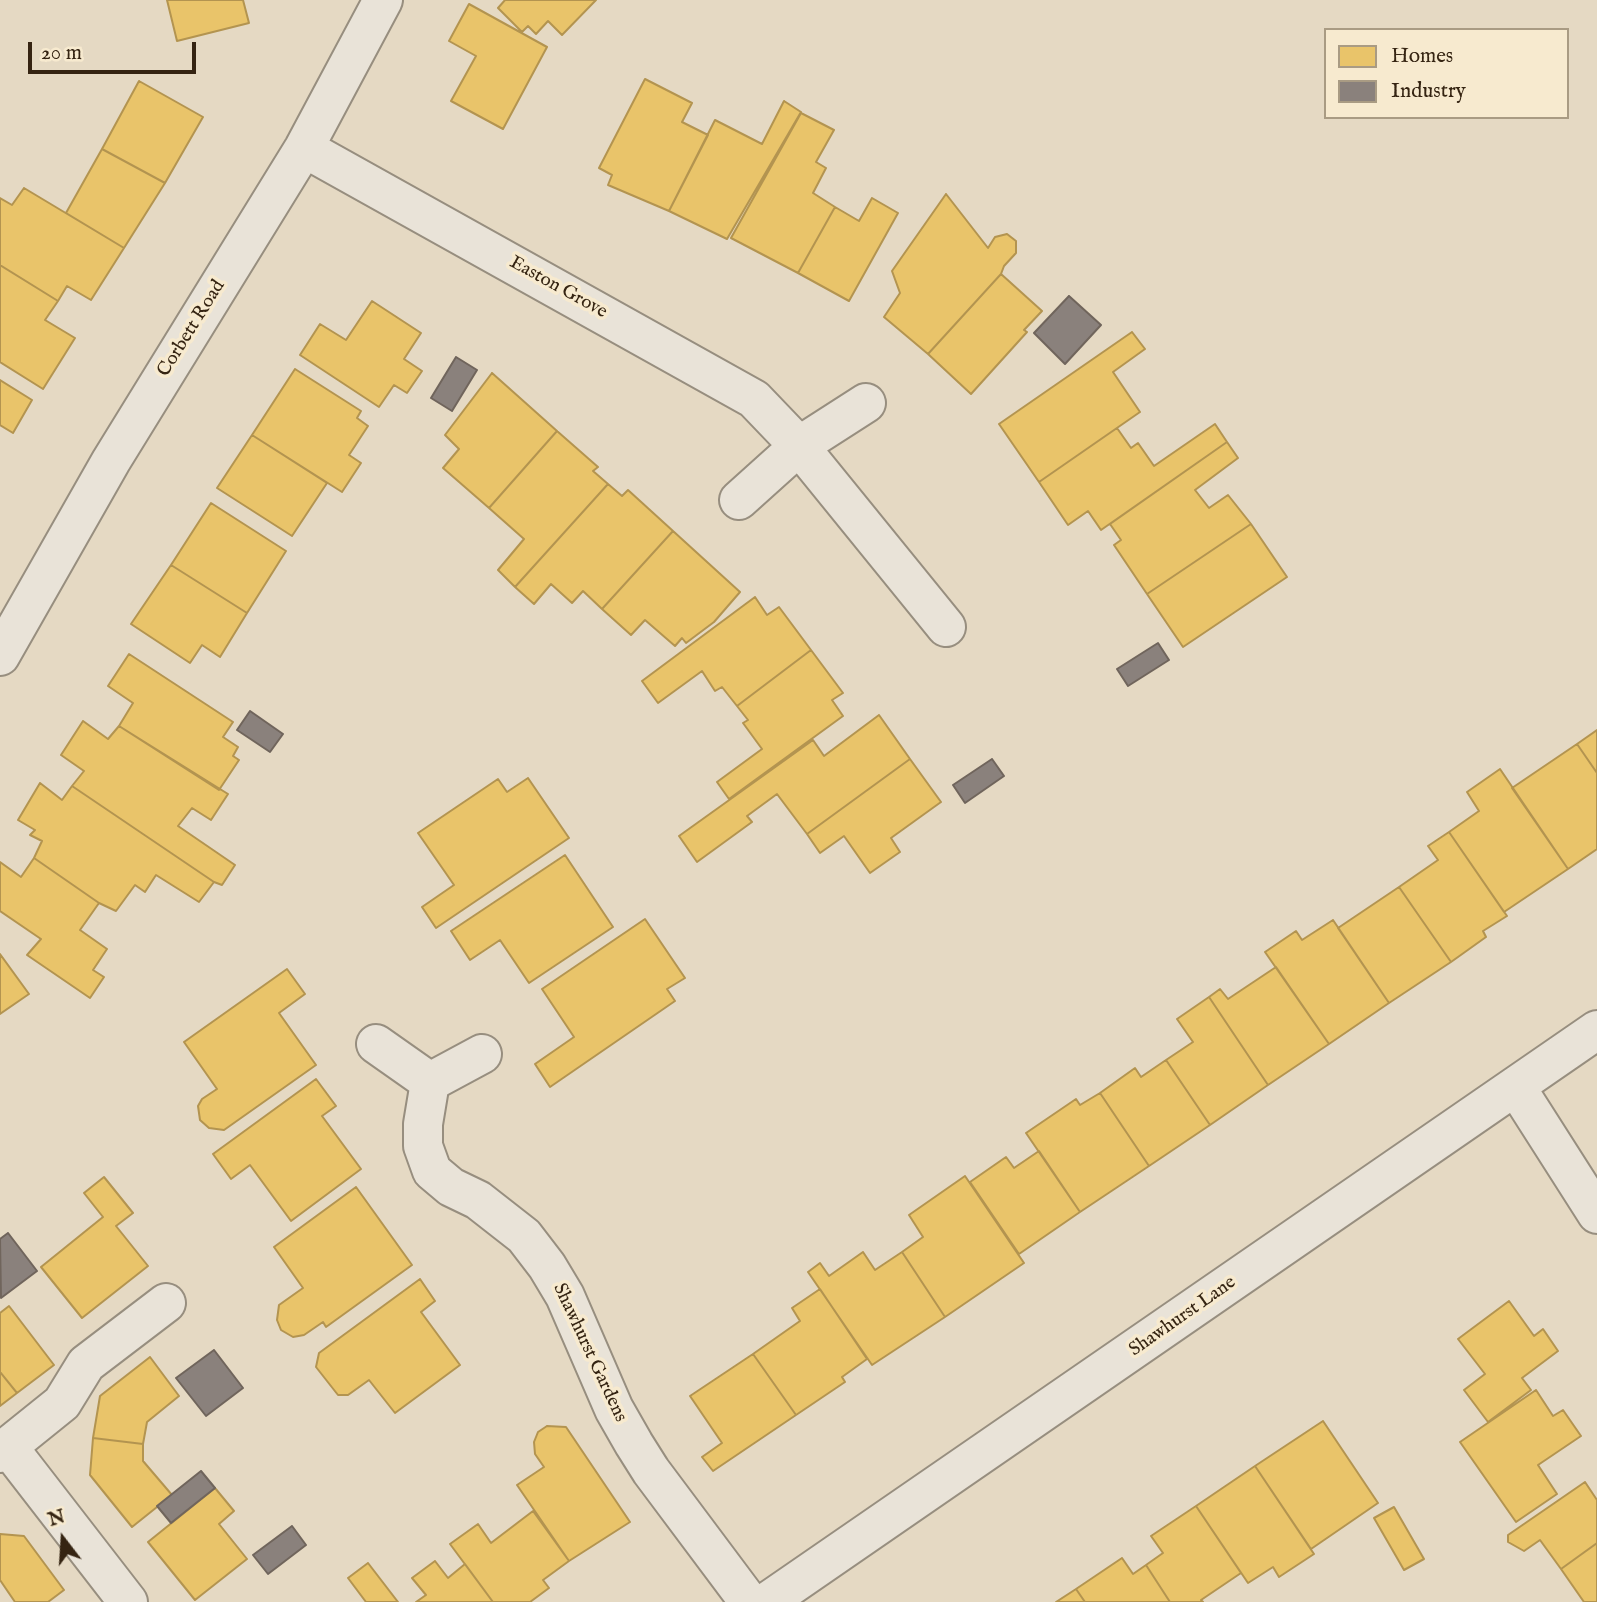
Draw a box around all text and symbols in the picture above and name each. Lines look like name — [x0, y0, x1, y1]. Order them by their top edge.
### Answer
scale bar — [32, 28, 200, 72]
legend — [1324, 28, 1569, 119]
text: 20 m — [41, 40, 82, 67]
text: Homes — [1391, 43, 1453, 70]
text: Industry — [1391, 78, 1466, 105]
street label: Easton Grove — [505, 252, 611, 324]
street label: Corbett Road — [153, 276, 231, 382]
street label: Shawhurst Lane — [1125, 1272, 1241, 1362]
street label: Shawhurst Gardens — [547, 1280, 631, 1426]
north arrow — [28, 1504, 98, 1574]
text: N — [45, 1505, 68, 1533]

